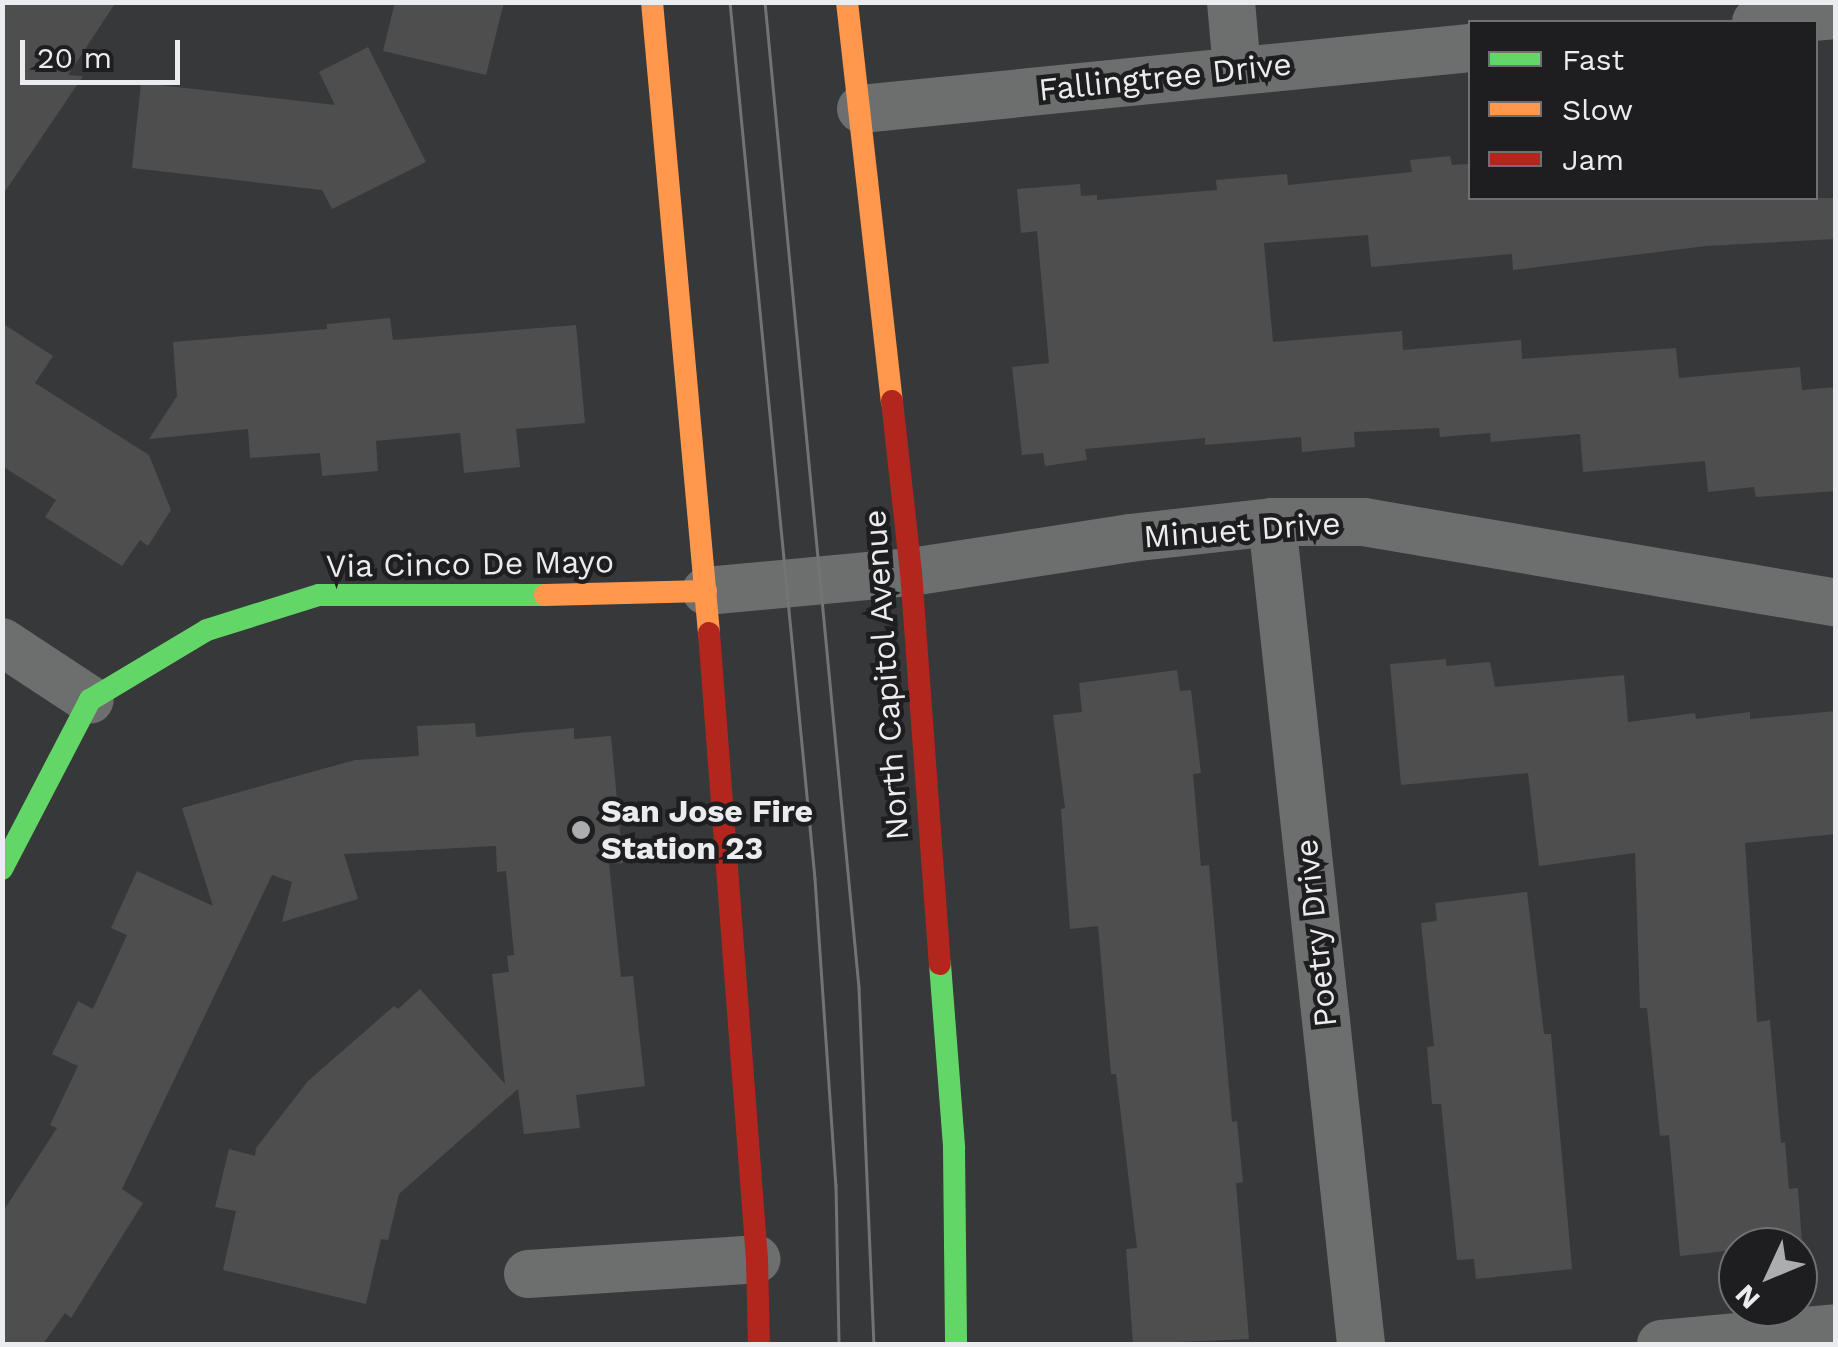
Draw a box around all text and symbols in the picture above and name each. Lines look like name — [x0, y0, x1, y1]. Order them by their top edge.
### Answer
scale bar — [25, 20, 185, 82]
legend — [1468, 20, 1818, 200]
text: 20 m — [37, 40, 112, 75]
text: Fast — [1562, 42, 1624, 77]
street label: Fallingtree Drive — [1037, 45, 1293, 109]
text: Slow — [1562, 92, 1633, 127]
text: Jam — [1562, 142, 1624, 177]
street label: Minuet Drive — [1142, 504, 1342, 556]
street label: North Capitol Avenue — [855, 507, 917, 843]
street label: Via Cinco De Mayo — [325, 542, 615, 586]
place label: San Jose Fire Station 23 — [601, 793, 813, 868]
marker: San Jose Fire Station 23 — [570, 819, 592, 841]
street label: Poetry Drive — [1287, 837, 1345, 1029]
north arrow — [1718, 1227, 1818, 1327]
text: N — [1728, 1278, 1767, 1316]

